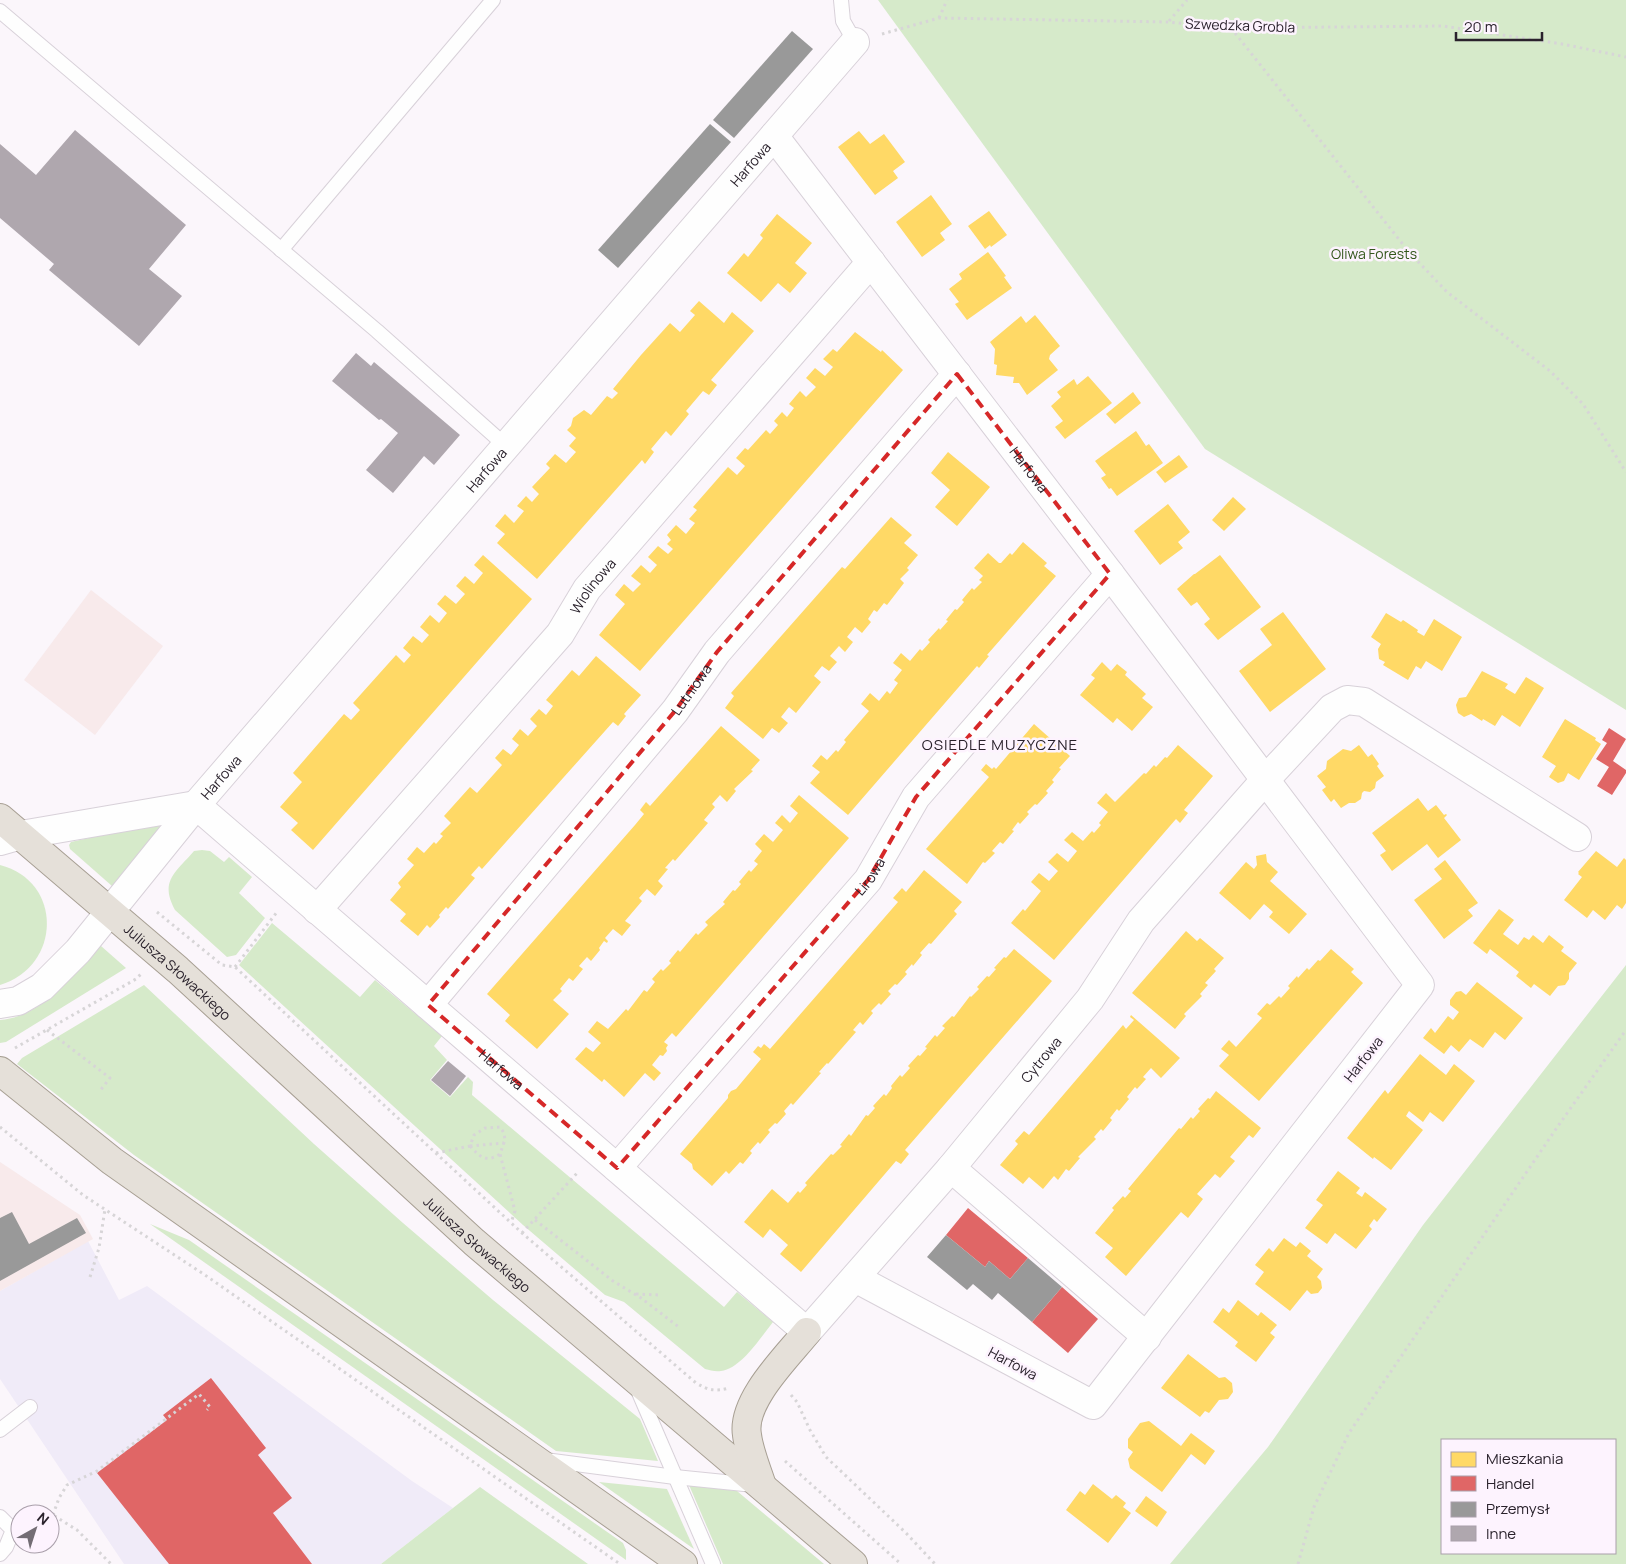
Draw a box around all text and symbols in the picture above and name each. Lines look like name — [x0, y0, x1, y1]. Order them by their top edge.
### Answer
scale bar — [1456, 10, 1542, 42]
street label: Szwedzka Grobla — [1185, 14, 1295, 36]
text: 20 m — [1464, 16, 1497, 37]
street label: Harfowa — [725, 137, 774, 190]
park label: Oliwa Forests — [1331, 244, 1417, 263]
street label: Harfowa — [1006, 442, 1053, 496]
street label: Harfowa — [461, 443, 510, 496]
street label: Wiolinowa — [565, 554, 619, 617]
street label: Lutniowa — [666, 660, 715, 718]
district label: OSIEDLE MUZYCZNE — [922, 734, 1078, 755]
street label: Harfowa — [196, 750, 245, 803]
street label: Lirowa — [850, 854, 889, 899]
street label: Juliusza Słowackiego — [120, 919, 236, 1024]
street label: Cytrowa — [1016, 1032, 1065, 1086]
street label: Harfowa — [1339, 1032, 1387, 1086]
street label: Harfowa — [476, 1044, 528, 1093]
street label: Juliusza Słowackiego — [420, 1191, 535, 1296]
street label: Harfowa — [985, 1342, 1041, 1384]
legend — [1441, 1439, 1616, 1554]
text: Mieszkania — [1486, 1448, 1563, 1469]
text: Handel — [1486, 1473, 1535, 1494]
text: Przemysł — [1486, 1498, 1551, 1519]
north arrow — [10, 1504, 60, 1554]
text: N — [34, 1508, 53, 1529]
text: Inne — [1486, 1523, 1516, 1544]

